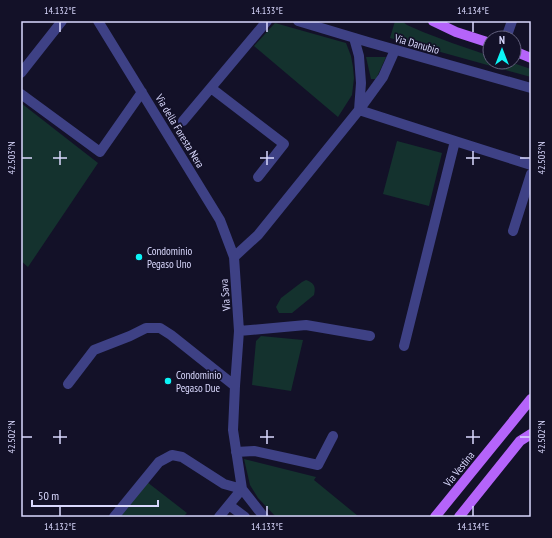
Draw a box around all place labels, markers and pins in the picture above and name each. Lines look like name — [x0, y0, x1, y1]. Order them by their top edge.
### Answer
place label: Condominio Pegaso Uno — [147, 244, 193, 271]
marker: Condominio Pegaso Uno — [134, 252, 144, 262]
place label: Condominio Pegaso Due — [176, 368, 222, 395]
marker: Condominio Pegaso Due — [163, 376, 173, 386]

